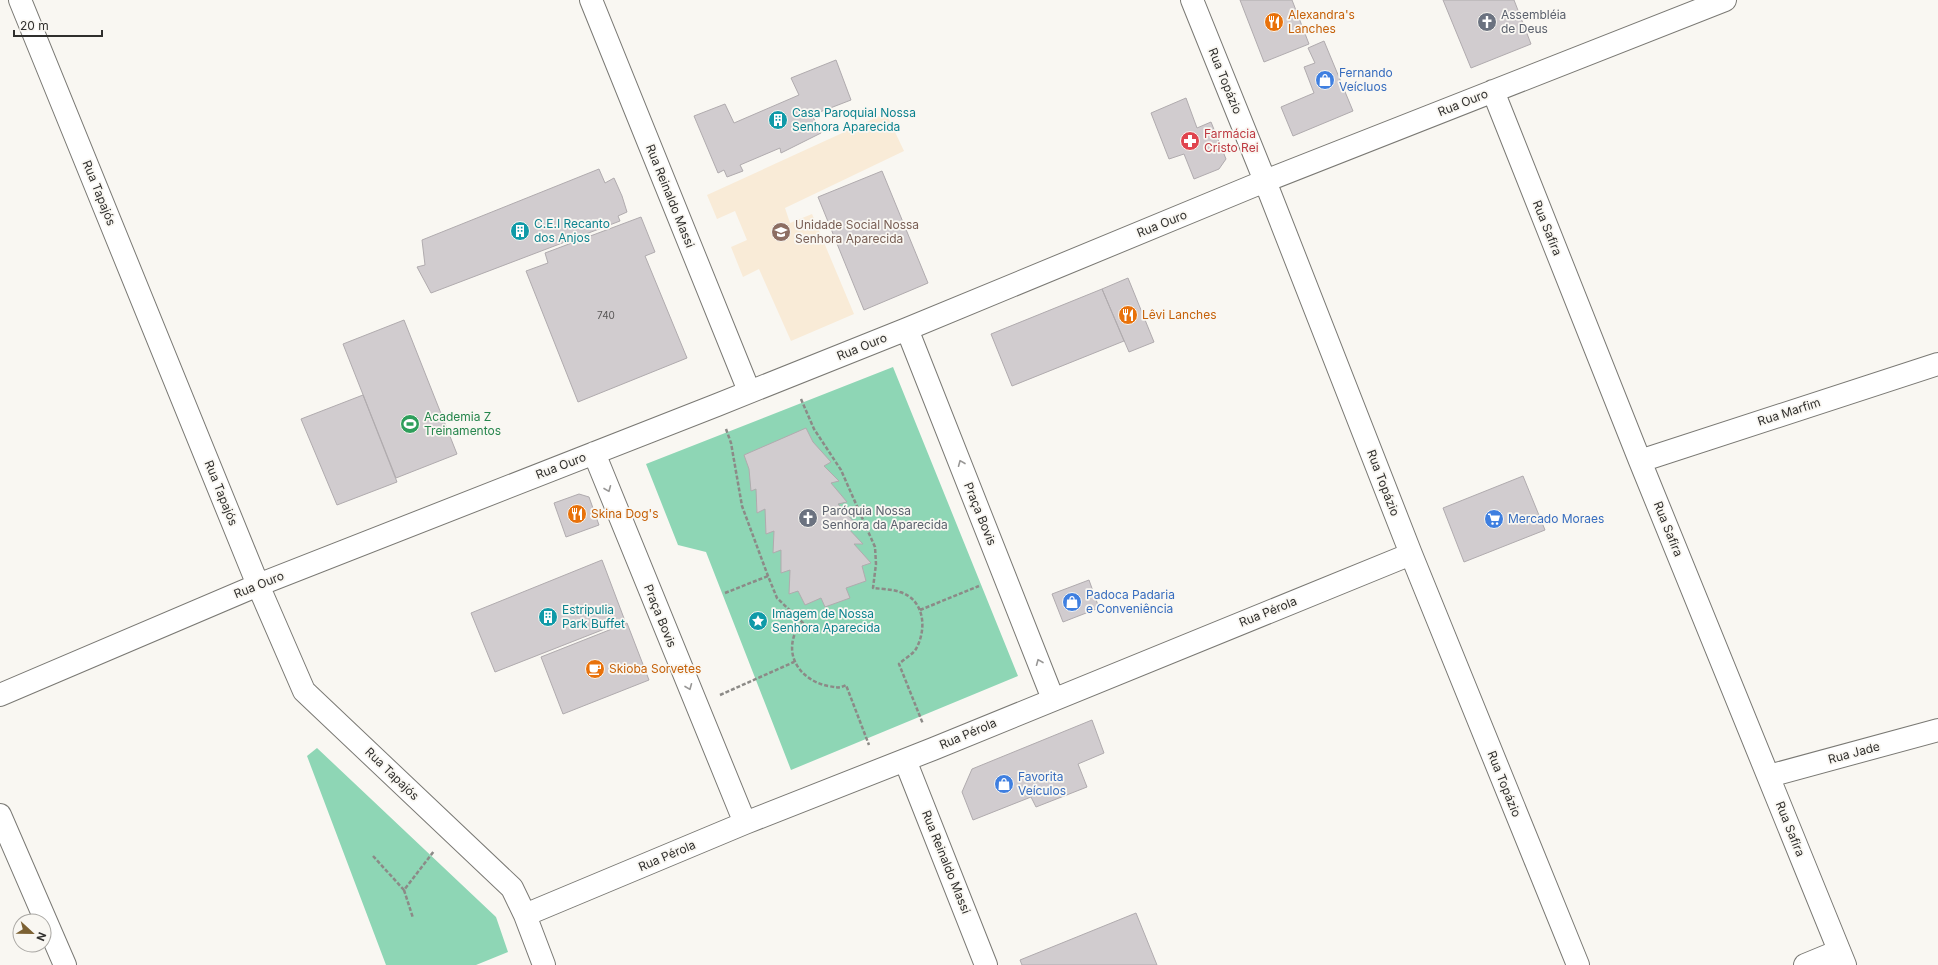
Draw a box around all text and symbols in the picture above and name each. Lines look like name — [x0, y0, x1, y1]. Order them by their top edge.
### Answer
place label: Alexandra's Lanches — [1288, 7, 1355, 36]
place label: Assembléia de Deus — [1501, 7, 1566, 36]
restaurant icon: Alexandra's Lanches — [1263, 11, 1285, 33]
church icon: Assembléia de Deus — [1476, 11, 1498, 33]
scale bar — [14, 12, 102, 38]
text: 20 m — [20, 18, 49, 33]
street label: Rua Topázio — [1205, 46, 1246, 116]
place label: Fernando Veícluos — [1339, 65, 1393, 94]
shop icon: Fernando Veícluos — [1314, 69, 1336, 91]
street label: Rua Ouro — [1436, 86, 1490, 119]
place label: Casa Paroquial Nossa Senhora Aparecida — [792, 105, 916, 134]
building icon: Casa Paroquial Nossa Senhora Aparecida — [767, 109, 789, 131]
place label: Farmácia Cristo Rei — [1204, 126, 1259, 155]
pharmacy icon: Farmácia Cristo Rei — [1179, 130, 1201, 152]
street label: Rua Reinaldo Massi — [643, 142, 698, 250]
street label: Rua Tapajós — [80, 158, 119, 228]
street label: Rua Safira — [1530, 198, 1565, 258]
street label: Rua Ouro — [1135, 207, 1189, 240]
place label: C.E.I Recanto dos Anjos — [534, 216, 610, 245]
place label: Unidade Social Nossa Senhora Aparecida — [795, 217, 919, 246]
building icon: C.E.I Recanto dos Anjos — [509, 220, 531, 242]
school or university icon: Unidade Social Nossa Senhora Aparecida — [770, 221, 792, 243]
restaurant icon: Lêvi Lanches — [1117, 304, 1139, 326]
place label: Lêvi Lanches — [1142, 307, 1216, 322]
house number: 740 — [597, 309, 615, 321]
street label: Rua Ouro — [835, 330, 889, 363]
street label: Rua Marfim — [1756, 394, 1822, 429]
place label: Academia Z Treinamentos — [424, 409, 501, 438]
sports icon: Academia Z Treinamentos — [399, 413, 421, 435]
street label: Rua Topázio — [1364, 448, 1403, 518]
street label: Rua Ouro — [534, 449, 588, 482]
street label: Rua Tapajós — [202, 458, 241, 528]
one-way arrow — [957, 460, 965, 467]
street label: Praça Bovis — [961, 480, 1000, 548]
one-way arrow — [604, 486, 612, 493]
street label: Rua Safira — [1651, 499, 1686, 559]
restaurant icon: Skina Dog's — [566, 503, 588, 525]
place label: Paróquia Nossa Senhora da Aparecida — [822, 503, 948, 532]
place label: Skina Dog's — [591, 506, 659, 521]
church icon: Paróquia Nossa Senhora da Aparecida — [797, 507, 819, 529]
supermarket icon: Mercado Moraes — [1483, 508, 1505, 530]
place label: Mercado Moraes — [1508, 511, 1604, 526]
street label: Rua Ouro — [232, 568, 286, 601]
street label: Praça Bovis — [641, 582, 680, 650]
place label: Padoca Padaria e Conveniência — [1086, 587, 1175, 616]
shop icon: Padoca Padaria e Conveniência — [1061, 591, 1083, 613]
street label: Rua Pérola — [1237, 593, 1299, 630]
place label: Estripulia Park Buffet — [562, 602, 625, 631]
building icon: Estripulia Park Buffet — [537, 606, 559, 628]
place label: Imagem de Nossa Senhora Aparecida — [772, 606, 880, 635]
place icon: Imagem de Nossa Senhora Aparecida — [747, 610, 769, 632]
cafe icon: Skioba Sorvetes — [584, 658, 606, 680]
one-way arrow — [1036, 659, 1044, 666]
place label: Skioba Sorvetes — [609, 661, 701, 676]
one-way arrow — [684, 684, 692, 691]
street label: Rua Pérola — [937, 715, 999, 752]
street label: Rua Jade — [1826, 738, 1881, 767]
street label: Rua Tapajós — [362, 744, 422, 803]
street label: Rua Topázio — [1484, 749, 1525, 819]
place label: Favorita Veículos — [1018, 769, 1066, 798]
shop icon: Favorita Veículos — [993, 773, 1015, 795]
street label: Rua Safira — [1773, 799, 1808, 859]
street label: Rua Reinaldo Massi — [919, 808, 974, 916]
street label: Rua Pérola — [636, 837, 698, 874]
north arrow — [12, 913, 52, 953]
text: N — [33, 930, 49, 943]

